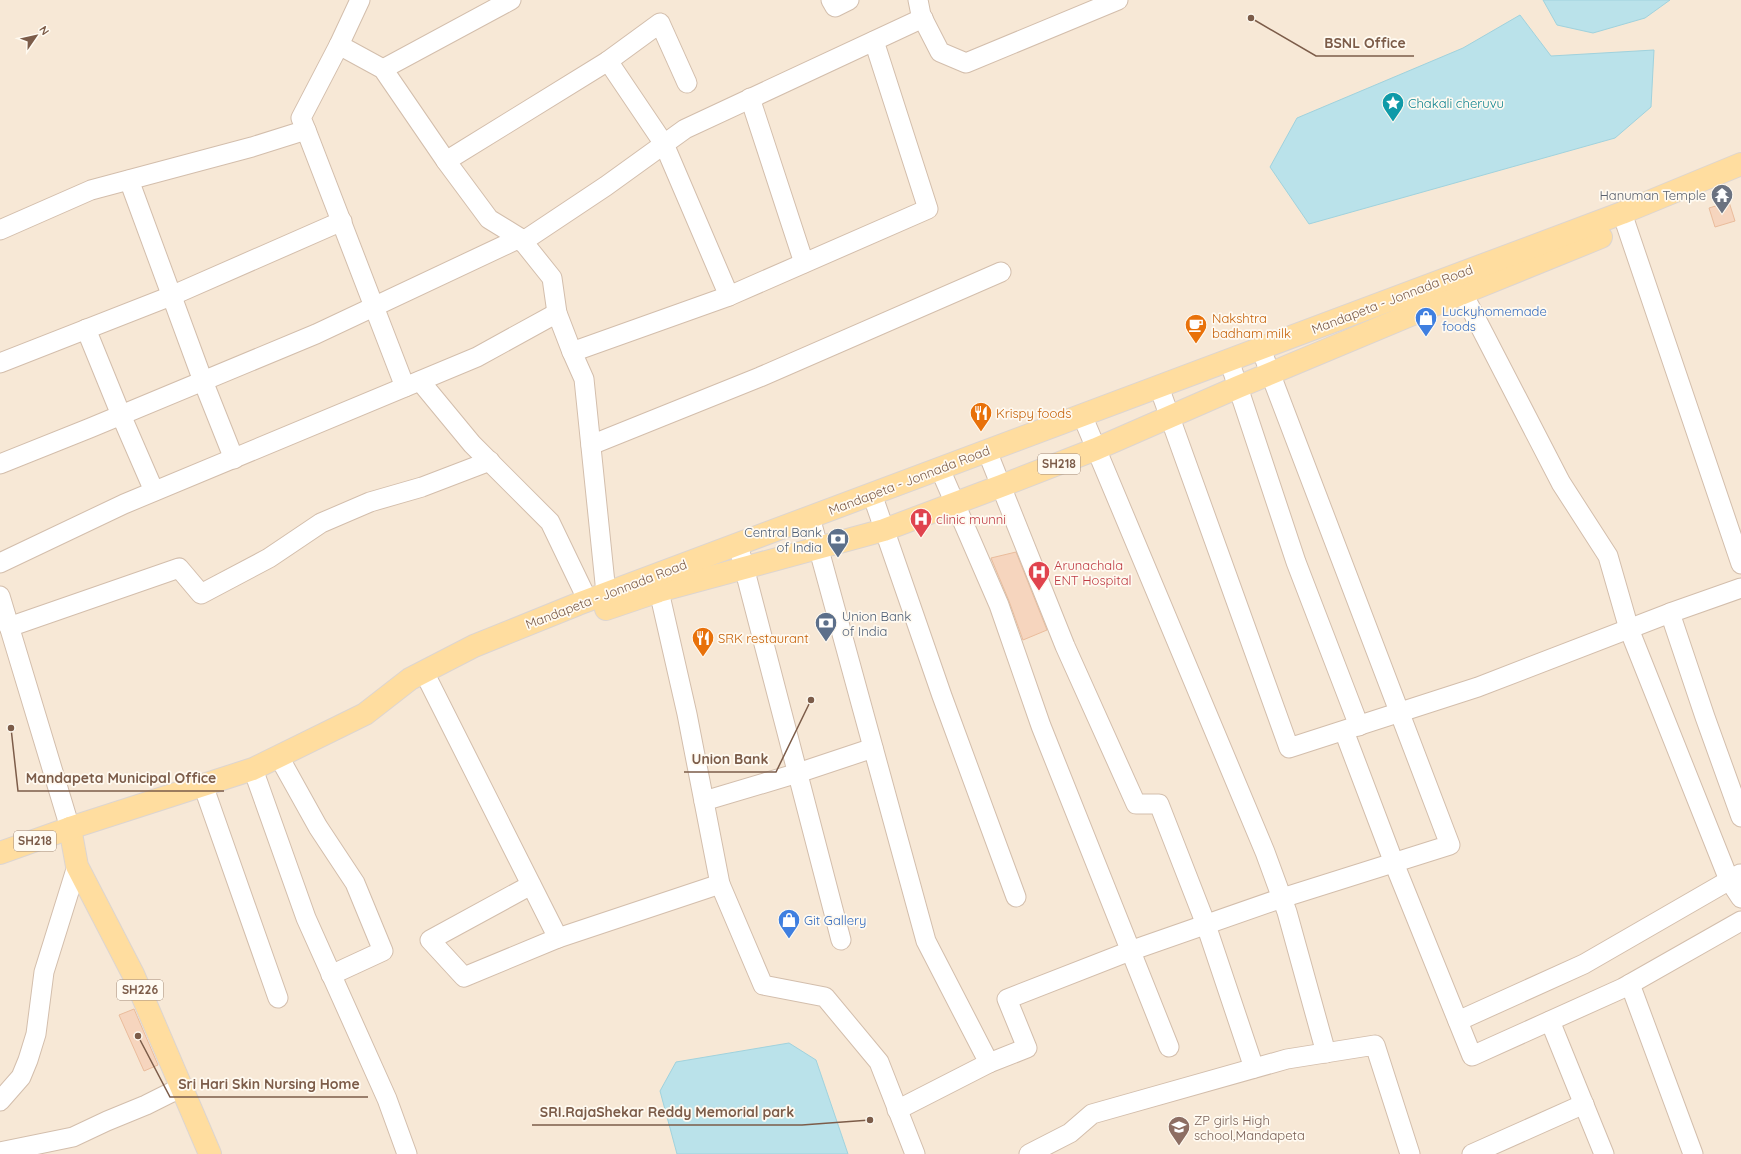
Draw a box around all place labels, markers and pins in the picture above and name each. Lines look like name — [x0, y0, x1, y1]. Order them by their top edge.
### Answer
callout: BSNL Office — [1316, 30, 1414, 56]
place icon: Chakali cheruvu — [1380, 90, 1406, 123]
place label: Chakali cheruvu — [1408, 95, 1504, 111]
temple icon: Hanuman Temple — [1709, 182, 1735, 215]
place label: Hanuman Temple — [1599, 187, 1706, 203]
place label: Luckyhomemade foods — [1442, 303, 1547, 334]
shop icon: Luckyhomemade foods — [1413, 305, 1439, 338]
place label: Nakshtra badham milk — [1212, 310, 1291, 341]
cafe icon: Nakshtra badham milk — [1183, 312, 1209, 345]
restaurant icon: Krispy foods — [968, 400, 994, 433]
place label: Krispy foods — [996, 405, 1071, 421]
hospital icon: clinic munni — [908, 506, 934, 539]
place label: clinic munni — [936, 511, 1006, 527]
place label: Central Bank of India — [744, 524, 822, 555]
bank icon: Central Bank of India — [825, 526, 851, 559]
place label: Arunachala ENT Hospital — [1054, 557, 1132, 588]
hospital icon: Arunachala ENT Hospital — [1026, 559, 1052, 592]
place label: Union Bank of India — [842, 608, 911, 639]
bank icon: Union Bank of India — [813, 610, 839, 643]
restaurant icon: SRK restaurant — [690, 625, 716, 658]
place label: SRK restaurant — [718, 630, 809, 646]
callout: Union Bank — [684, 746, 776, 772]
callout: Mandapeta Municipal Office — [18, 765, 224, 791]
shop icon: Git Gallery — [776, 907, 802, 940]
place label: Git Gallery — [804, 912, 866, 928]
callout: Sri Hari Skin Nursing Home — [170, 1071, 368, 1097]
callout: SRI.RajaShekar Reddy Memorial park — [532, 1099, 802, 1125]
place label: ZP girls High school,Mandapeta — [1194, 1112, 1305, 1143]
school or university icon: ZP girls High school,Mandapeta — [1166, 1114, 1192, 1147]

